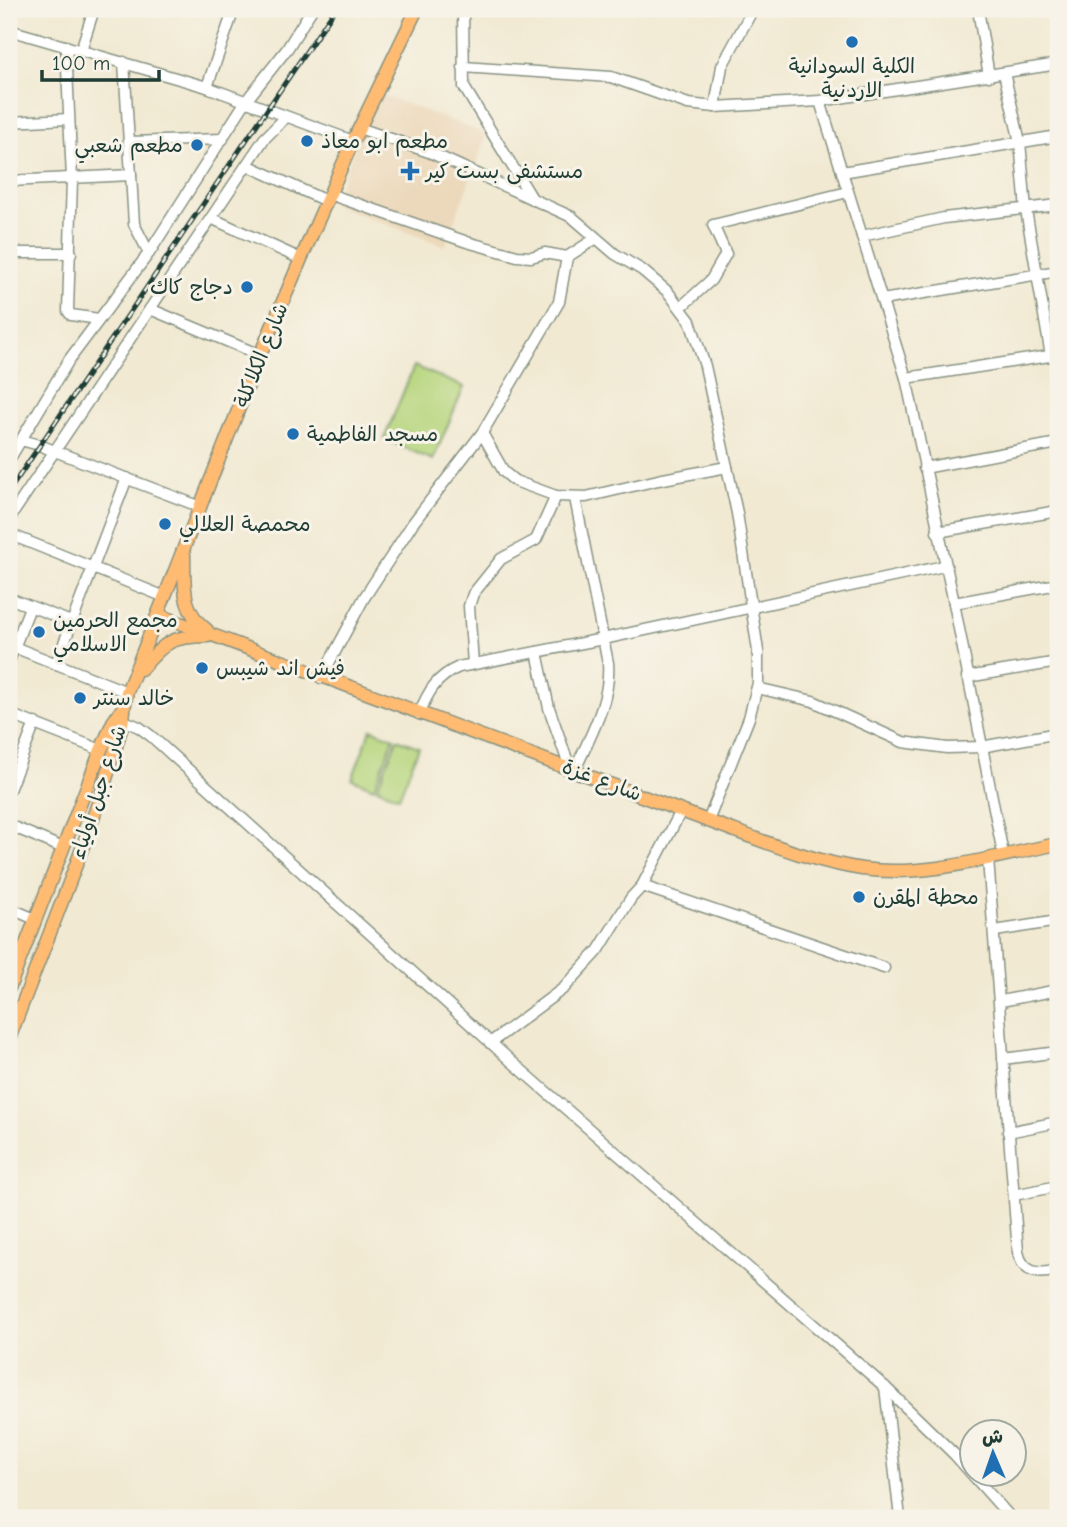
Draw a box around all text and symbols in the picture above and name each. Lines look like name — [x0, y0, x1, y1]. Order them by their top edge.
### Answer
marker: الكلية السودانية الاردنية — [844, 34, 860, 50]
scale bar — [42, 38, 159, 82]
text: 100 m — [52, 51, 110, 75]
place label: الكلية السودانية الاردنية — [789, 54, 915, 102]
place label: مطعم ابو معاذ — [321, 129, 448, 157]
place label: مطعم شعبي — [75, 133, 183, 164]
marker: مطعم ابو معاذ — [299, 133, 315, 149]
marker: مطعم شعبي — [189, 137, 205, 153]
place label: مستشفى بست كير — [424, 159, 583, 185]
marker: مستشفى بست كير — [400, 161, 420, 181]
place label: دجاج كاك — [150, 275, 233, 301]
marker: دجاج كاك — [239, 279, 255, 295]
street label: شارع الكلاكلة — [229, 299, 296, 412]
place label: مسجد الفاطمية — [307, 422, 438, 446]
marker: مسجد الفاطمية — [285, 426, 301, 442]
place label: محمصة العلالي — [179, 512, 311, 543]
marker: محمصة العلالي — [157, 516, 173, 532]
place label: مجمع الحرمين الاسلامي — [53, 608, 178, 663]
marker: مجمع الحرمين الاسلامي — [31, 624, 47, 640]
place label: فيش اند شيبس — [216, 656, 345, 681]
marker: فيش اند شيبس — [194, 660, 210, 676]
place label: خالد سنتر — [92, 686, 174, 710]
marker: خالد سنتر — [72, 690, 88, 706]
street label: شارع جبل أولياء — [65, 722, 134, 863]
street label: شارع غزة — [558, 754, 645, 809]
place label: محطة المقرن — [873, 885, 979, 909]
marker: محطة المقرن — [851, 889, 867, 905]
north arrow — [958, 1418, 1028, 1488]
text: ش — [982, 1426, 1003, 1448]

